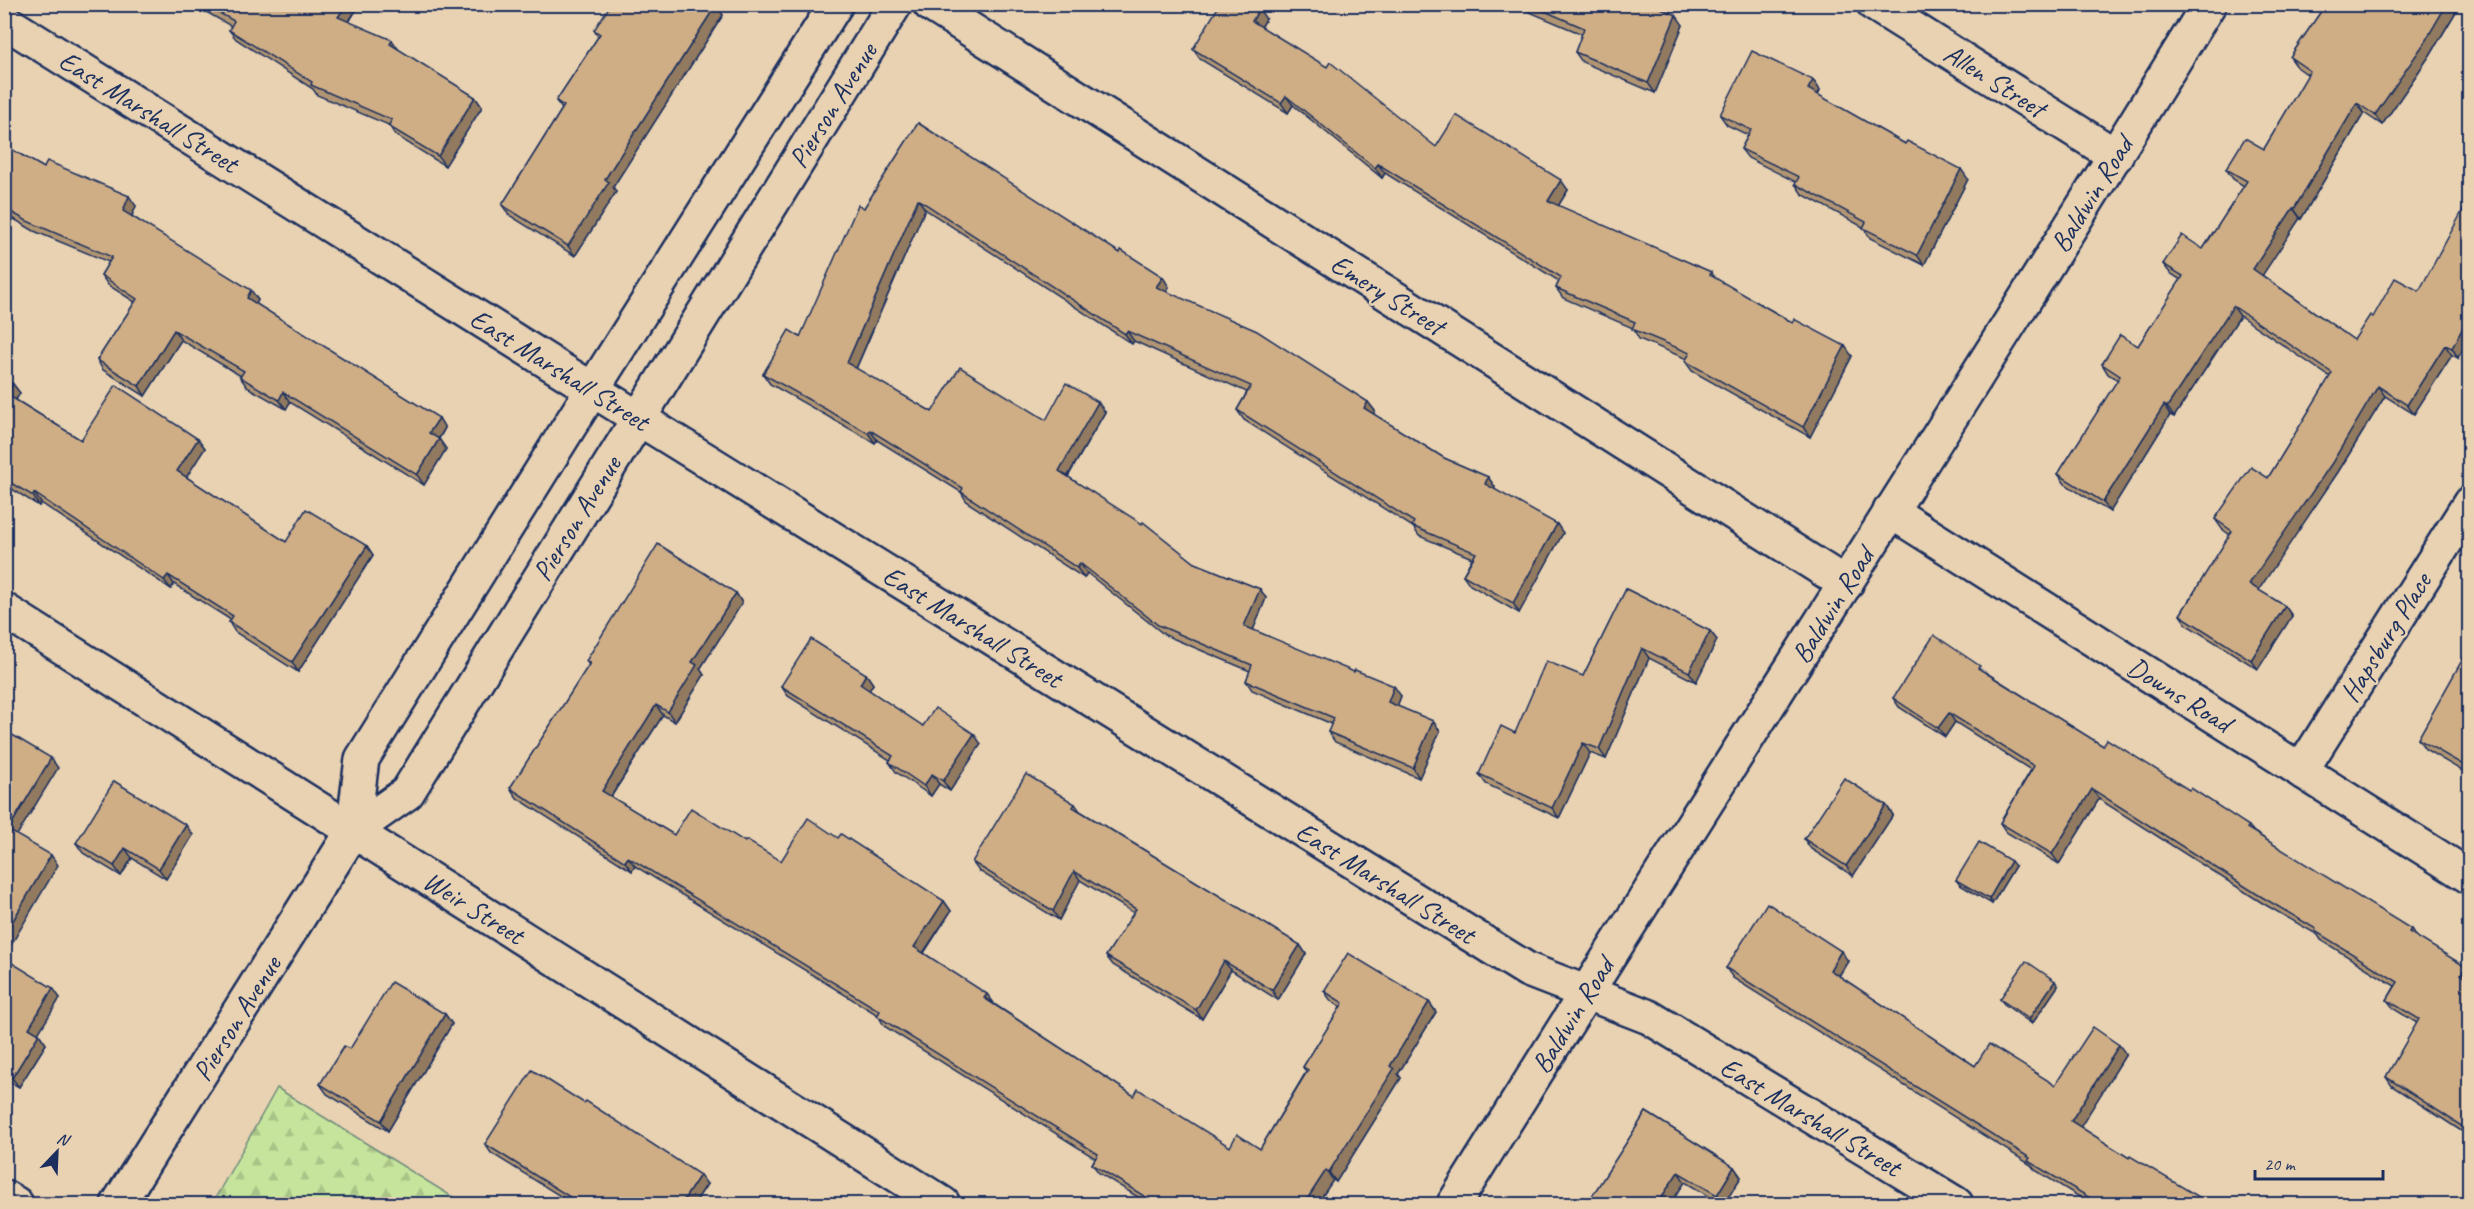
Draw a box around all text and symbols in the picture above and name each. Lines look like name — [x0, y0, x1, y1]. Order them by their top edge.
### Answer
street label: Pierson Avenue — [780, 35, 886, 174]
street label: Allen Street — [1938, 36, 2055, 127]
street label: East Marshall Street — [53, 42, 247, 182]
street label: Baldwin Road — [2042, 127, 2143, 258]
street label: Emery Street — [1325, 246, 1454, 345]
street label: East Marshall Street — [464, 300, 658, 440]
street label: Pierson Avenue — [524, 448, 630, 587]
street label: Baldwin Road — [1783, 538, 1884, 669]
street label: East Marshall Street — [877, 557, 1071, 697]
street label: Hapsburg Place — [2332, 565, 2440, 708]
street label: Downs Road — [2121, 649, 2241, 742]
street label: East Marshall Street — [1290, 813, 1484, 953]
street label: Weir Street — [417, 863, 533, 953]
street label: Pierson Avenue — [184, 948, 290, 1087]
street label: Baldwin Road — [1523, 948, 1624, 1079]
street label: East Marshall Street — [1714, 1049, 1910, 1186]
north arrow — [27, 1122, 87, 1182]
text: N — [54, 1128, 74, 1151]
scale bar — [2255, 1143, 2382, 1181]
text: 20 m — [2264, 1153, 2297, 1175]

